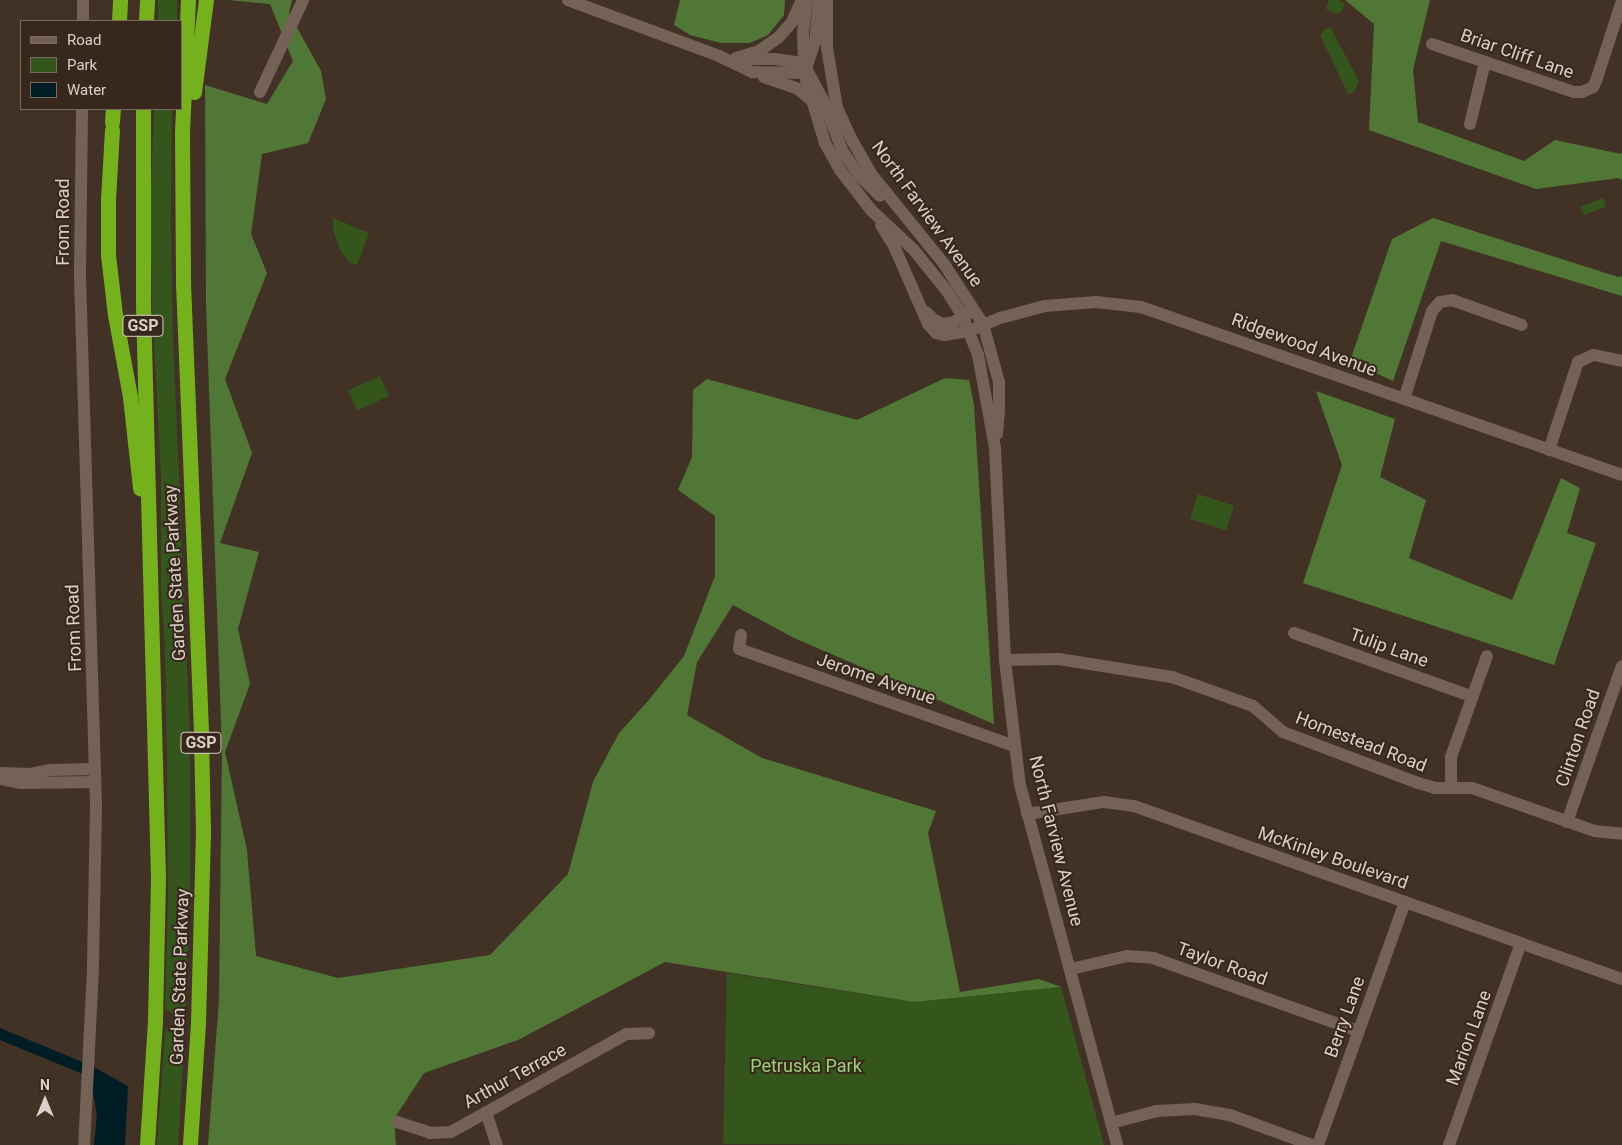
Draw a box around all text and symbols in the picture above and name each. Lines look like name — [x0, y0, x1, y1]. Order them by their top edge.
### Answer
legend — [20, 20, 182, 110]
street label: Briar Cliff Lane — [1457, 25, 1577, 83]
text: Road — [67, 31, 101, 49]
text: Park — [67, 56, 97, 74]
text: Water — [67, 81, 106, 99]
street label: North Farview Avenue — [867, 137, 987, 291]
street label: From Road — [52, 178, 74, 266]
street label: Ridgewood Avenue — [1229, 309, 1379, 381]
road number: GSP — [122, 312, 164, 340]
street label: Garden State Parkway — [160, 484, 190, 662]
street label: From Road — [62, 584, 86, 672]
street label: Tulip Lane — [1347, 624, 1431, 672]
street label: Jerome Avenue — [814, 649, 938, 709]
street label: Clinton Road — [1551, 686, 1605, 790]
street label: Homestead Road — [1292, 707, 1430, 777]
road number: GSP — [180, 730, 222, 756]
street label: North Farview Avenue — [1024, 753, 1088, 929]
street label: McKinley Boulevard — [1255, 822, 1411, 894]
street label: Garden State Parkway — [166, 889, 194, 1065]
street label: Taylor Road — [1174, 938, 1270, 990]
street label: Berry Lane — [1320, 973, 1370, 1061]
street label: Marion Lane — [1442, 987, 1496, 1089]
street label: Arthur Terrace — [460, 1039, 570, 1113]
park label: Petruska Park — [750, 1055, 862, 1077]
north arrow — [20, 1075, 70, 1125]
text: N — [40, 1077, 50, 1093]

